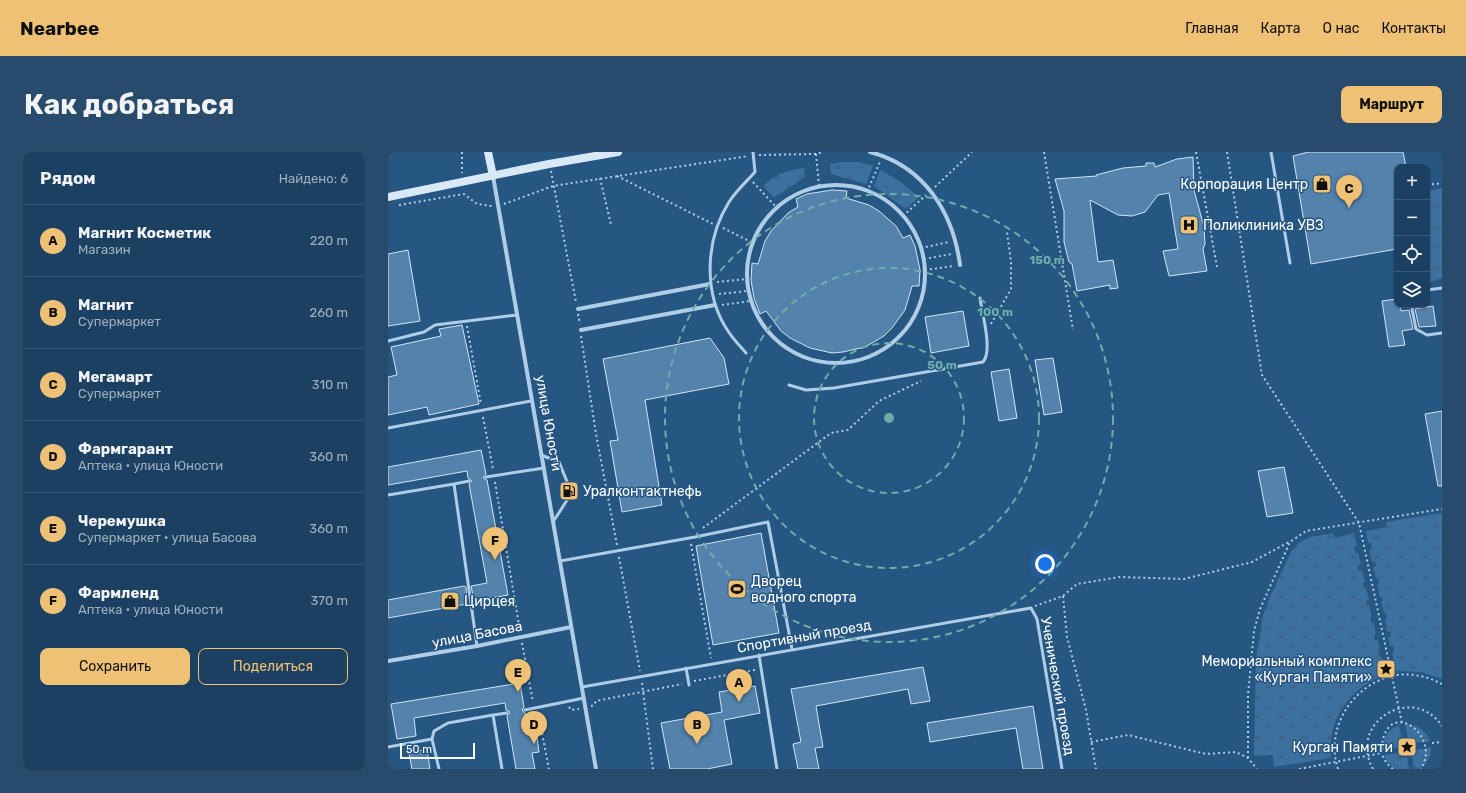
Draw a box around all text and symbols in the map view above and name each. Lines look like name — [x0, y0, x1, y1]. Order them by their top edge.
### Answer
text: Nearbee — [20, 17, 99, 40]
text: Главная — [1185, 20, 1239, 37]
text: Карта — [1261, 20, 1301, 37]
text: О нас — [1323, 20, 1359, 37]
text: Контакты — [1381, 20, 1446, 37]
button: Маршрут — [1341, 86, 1442, 123]
text: Как добраться — [24, 88, 234, 121]
map controls — [1394, 164, 1430, 308]
button: + — [1394, 164, 1430, 200]
text: Рядом — [40, 168, 96, 188]
text: Найдено: 6 — [279, 171, 348, 186]
shop icon: Корпорация Центр — [1311, 173, 1333, 195]
pin: C — [1336, 175, 1362, 208]
place label: Корпорация Центр — [1180, 176, 1308, 193]
button: − — [1394, 200, 1430, 236]
hospital icon: Поликлиника УВЗ — [1178, 214, 1200, 236]
place label: Поликлиника УВЗ — [1203, 217, 1324, 234]
text: Магнит Косметик — [78, 224, 211, 242]
text: A — [48, 233, 58, 248]
text: 220 m — [310, 233, 348, 248]
button: locate — [1394, 236, 1430, 272]
text: Магазин — [78, 242, 131, 257]
text: 150 m — [1029, 253, 1065, 267]
button: layers — [1394, 272, 1430, 308]
text: Магнит — [78, 296, 134, 314]
text: B — [48, 305, 58, 320]
text: 260 m — [310, 305, 348, 320]
text: 100 m — [977, 305, 1013, 319]
text: Супермаркет — [78, 314, 161, 329]
text: 50 m — [927, 358, 957, 372]
text: Мегамарт — [78, 368, 152, 386]
street label: улица Юности — [532, 374, 565, 472]
text: C — [48, 377, 58, 392]
text: 310 m — [312, 377, 348, 392]
text: Супермаркет — [78, 386, 161, 401]
centre of rings — [882, 411, 896, 425]
text: Фармгарант — [78, 440, 173, 458]
text: D — [48, 449, 58, 464]
text: 360 m — [309, 449, 348, 464]
text: Аптека · улица Юности — [78, 458, 223, 473]
fuel station icon: Уралконтактнефь — [558, 480, 580, 502]
place label: Уралконтактнефь — [583, 483, 702, 500]
text: Черемушка — [78, 512, 166, 530]
text: E — [49, 521, 57, 536]
text: 360 m — [309, 521, 348, 536]
pin: F — [482, 527, 508, 560]
text: Супермаркет · улица Басова — [78, 530, 257, 545]
your location — [1035, 554, 1055, 574]
place label: Дворец водного спорта — [751, 573, 856, 606]
sports icon: Дворец водного спорта — [726, 578, 748, 600]
text: Фармленд — [78, 584, 159, 602]
shop icon: Цирцея — [439, 590, 461, 612]
text: F — [49, 593, 57, 608]
text: 370 m — [311, 593, 348, 608]
place label: Цирцея — [464, 593, 515, 610]
text: Аптека · улица Юности — [78, 602, 223, 617]
street label: Спортивный проезд — [736, 616, 873, 657]
street label: Ученический проезд — [1037, 616, 1078, 757]
street label: улица Басова — [430, 617, 524, 652]
button: Сохранить — [40, 648, 190, 685]
button: Поделиться — [198, 648, 348, 685]
place label: Мемориальный комплекс «Курган Памяти» — [1201, 653, 1372, 686]
place icon: Мемориальный комплекс «Курган Памяти» — [1375, 658, 1397, 680]
pin: E — [505, 659, 531, 692]
pin: A — [726, 669, 752, 702]
pin: D — [521, 711, 547, 744]
pin: B — [684, 711, 710, 744]
place icon: Курган Памяти — [1396, 736, 1418, 758]
place label: Курган Памяти — [1292, 739, 1393, 756]
scale bar — [400, 741, 475, 760]
text: 50 m — [406, 743, 432, 756]

